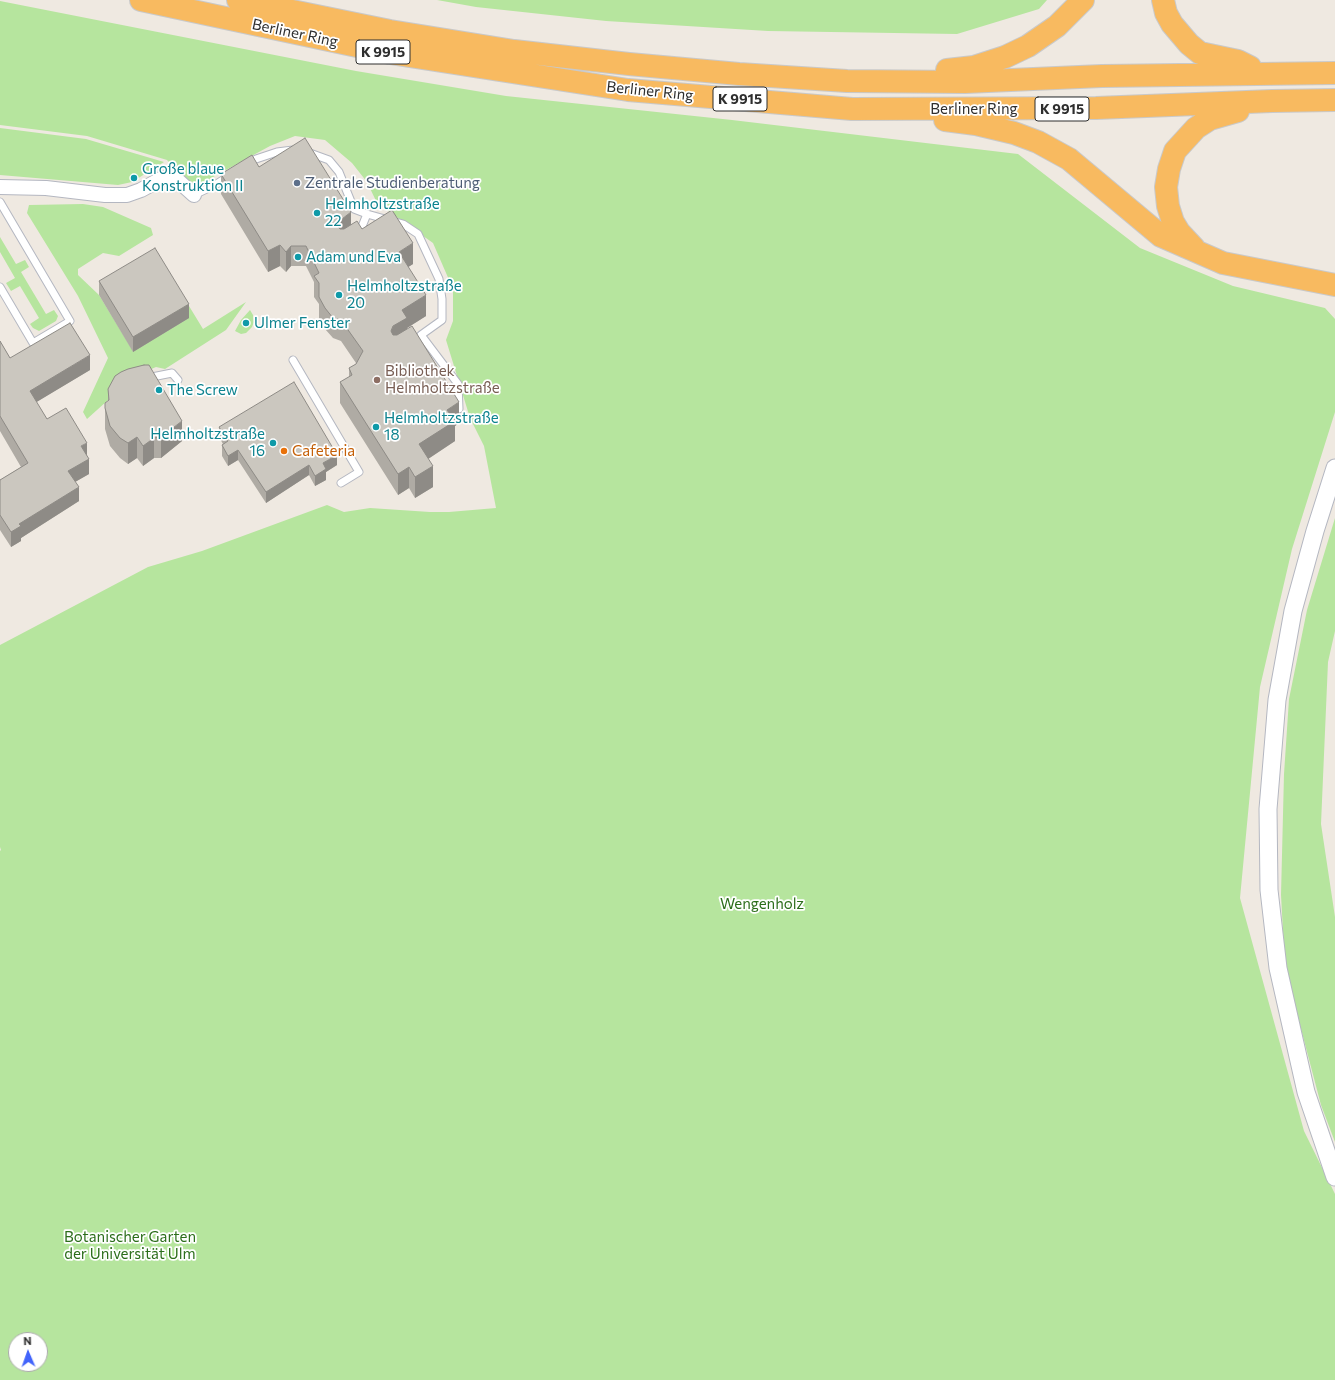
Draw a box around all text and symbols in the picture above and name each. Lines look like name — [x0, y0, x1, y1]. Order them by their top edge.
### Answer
street label: Berliner Ring — [250, 15, 340, 51]
road number: K 9915 — [356, 40, 410, 64]
street label: Berliner Ring — [606, 77, 694, 105]
road number: K 9915 — [713, 87, 767, 111]
road number: K 9915 — [1035, 97, 1089, 121]
street label: Berliner Ring — [930, 100, 1018, 118]
place label: Große blaue Konstruktion II — [142, 160, 243, 195]
marker: Große blaue Konstruktion II — [129, 173, 139, 183]
place label: Zentrale Studienberatung — [305, 174, 480, 192]
marker: Zentrale Studienberatung — [292, 178, 302, 188]
place label: Helmholtzstraße 22 — [325, 195, 440, 230]
marker: Helmholtzstraße 22 — [312, 208, 322, 218]
place label: Adam und Eva — [306, 248, 401, 266]
marker: Adam und Eva — [293, 252, 303, 262]
place label: Helmholtzstraße 20 — [347, 277, 462, 312]
marker: Helmholtzstraße 20 — [334, 290, 344, 300]
place label: Ulmer Fenster — [254, 314, 350, 332]
marker: Ulmer Fenster — [241, 318, 251, 328]
place label: Bibliothek Helmholtzstraße — [385, 362, 500, 397]
marker: Bibliothek Helmholtzstraße — [372, 375, 382, 385]
place label: The Screw — [167, 381, 238, 399]
marker: The Screw — [154, 385, 164, 395]
place label: Helmholtzstraße 18 — [384, 409, 499, 444]
marker: Helmholtzstraße 18 — [371, 422, 381, 432]
place label: Helmholtzstraße 16 — [150, 425, 265, 460]
marker: Helmholtzstraße 16 — [268, 438, 278, 448]
place label: Cafeteria — [292, 442, 355, 460]
marker: Cafeteria — [279, 446, 289, 456]
park label: Wengenholz — [720, 895, 804, 913]
park label: Botanischer Garten der Universität Ulm — [64, 1228, 196, 1263]
north arrow — [8, 1332, 48, 1372]
text: N — [23, 1334, 32, 1347]

